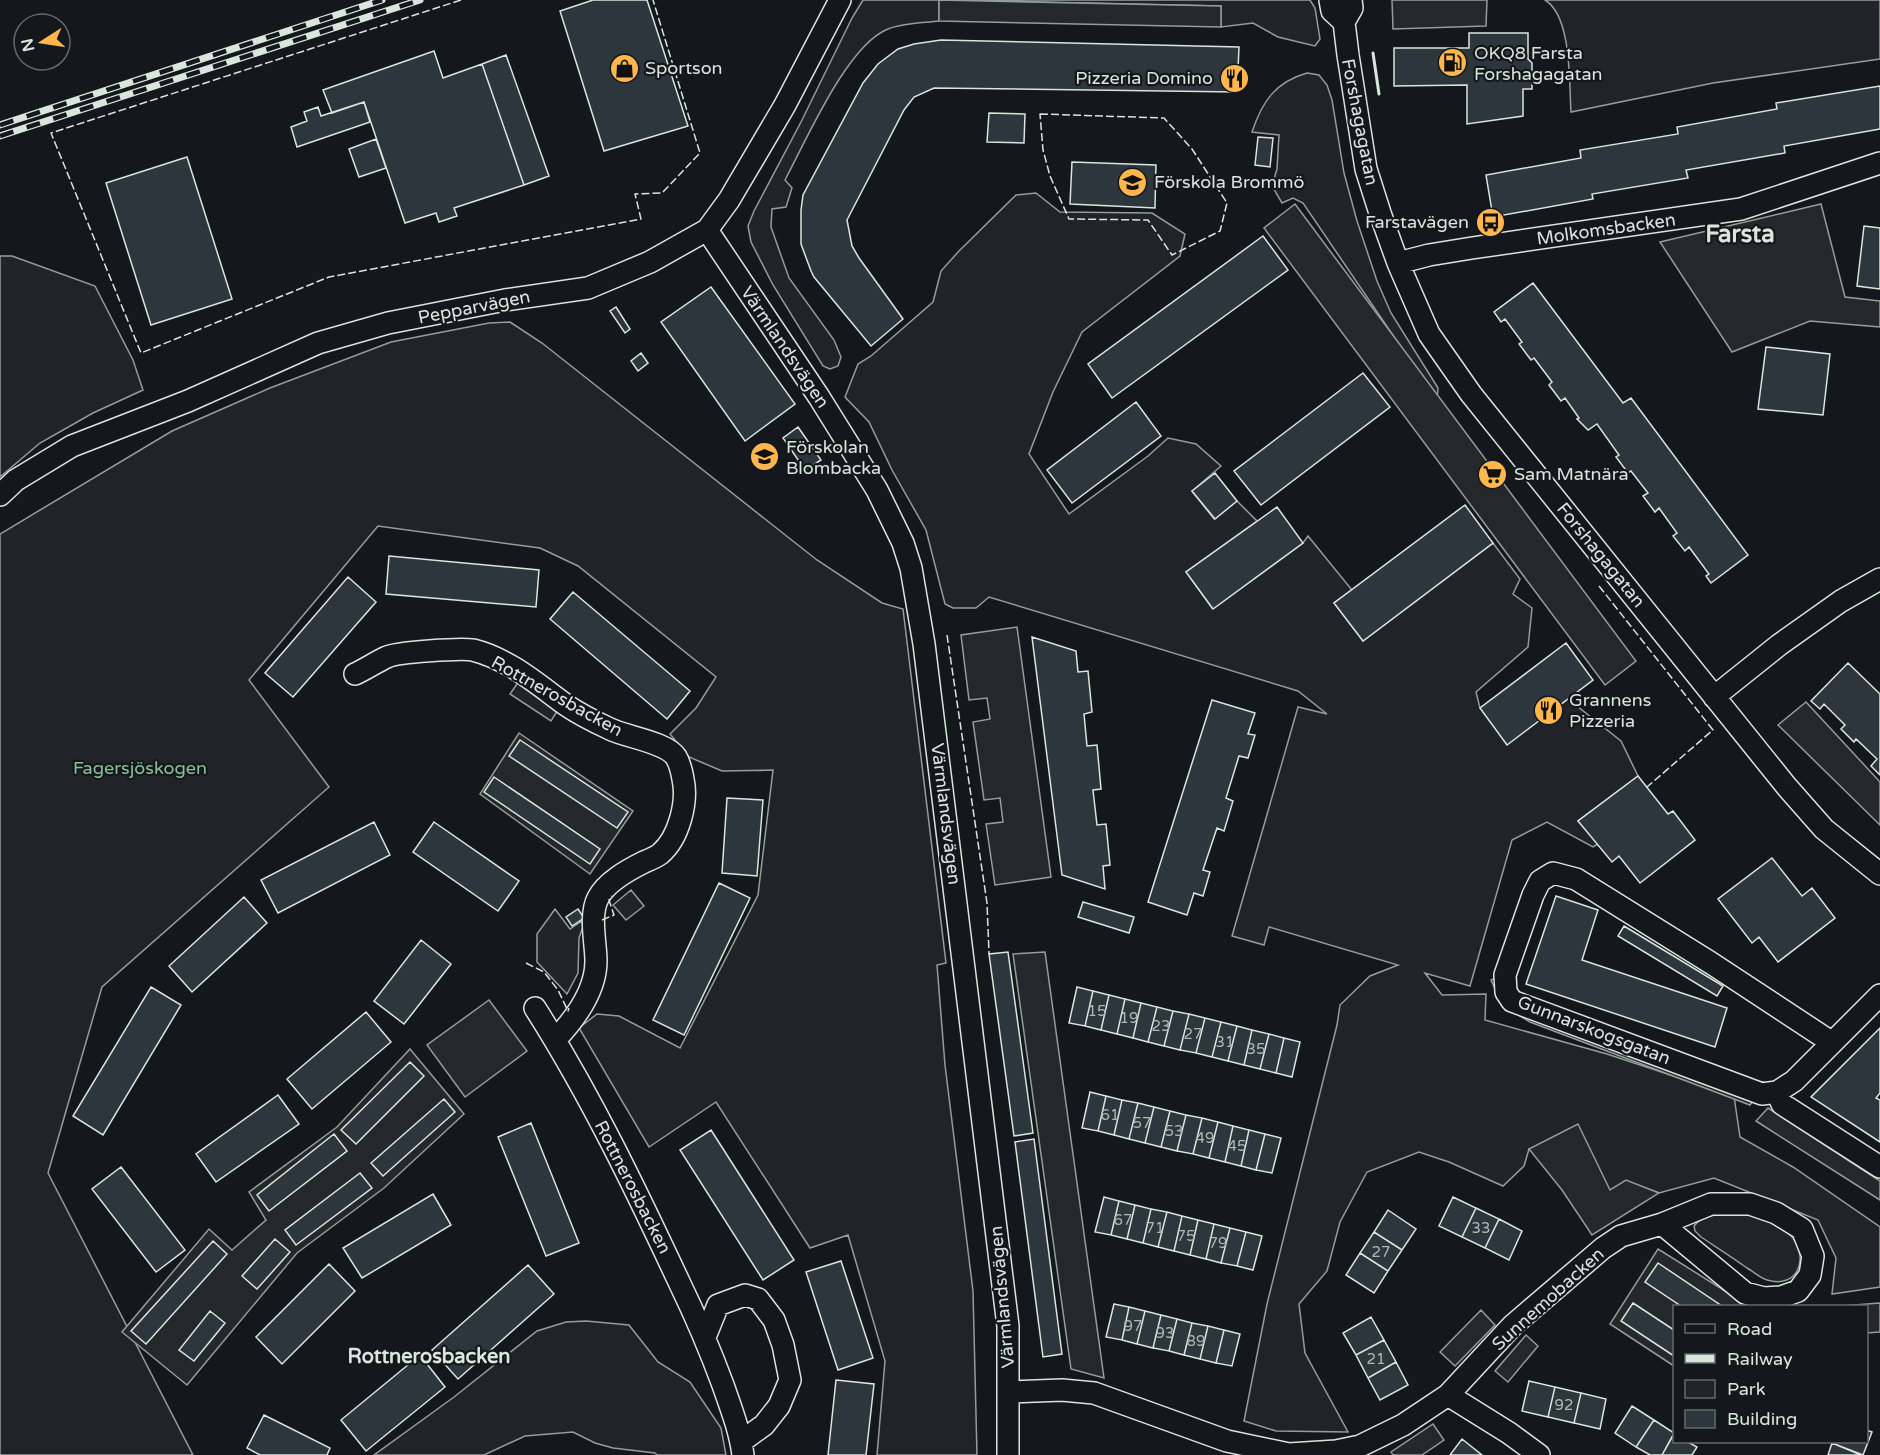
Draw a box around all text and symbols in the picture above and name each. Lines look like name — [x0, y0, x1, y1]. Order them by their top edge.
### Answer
north arrow — [12, 12, 72, 72]
text: N — [17, 37, 39, 53]
place label: OKQ8 Farsta Forshagagatan — [1474, 42, 1602, 85]
fuel station icon: OKQ8 Farsta Forshagagatan — [1437, 47, 1469, 79]
shop icon: Sportson — [608, 52, 640, 84]
place label: Sportson — [645, 57, 723, 79]
street label: Forshagagatan — [1337, 57, 1383, 187]
restaurant icon: Pizzeria Domino — [1218, 62, 1250, 94]
place label: Pizzeria Domino — [1075, 67, 1213, 89]
school or university icon: Förskola Brommö — [1117, 166, 1149, 198]
place label: Förskola Brommö — [1154, 171, 1305, 193]
bus stop icon: Farstavägen — [1474, 206, 1506, 238]
street label: Molkomsbacken — [1535, 208, 1677, 250]
place label: Farstavägen — [1365, 211, 1469, 233]
district label: Farsta — [1705, 220, 1775, 249]
street label: Värmlandsvägen — [736, 282, 834, 412]
street label: Pepparvägen — [416, 285, 532, 329]
place label: Förskolan Blombacka — [786, 436, 881, 479]
school or university icon: Förskolan Blombacka — [749, 441, 781, 473]
supermarket icon: Sam Matnära — [1477, 458, 1509, 490]
place label: Sam Matnära — [1514, 463, 1629, 485]
street label: Forshagagatan — [1552, 498, 1650, 612]
street label: Rottnerosbacken — [488, 651, 626, 741]
place label: Grannens Pizzeria — [1569, 689, 1651, 732]
restaurant icon: Grannens Pizzeria — [1532, 694, 1564, 726]
street label: Värmlandsvägen — [926, 742, 966, 886]
park label: Fagersjöskogen — [73, 757, 207, 779]
street label: Gunnarskogsgatan — [1514, 991, 1674, 1069]
house number: 15 — [1088, 1002, 1106, 1020]
house number: 19 — [1120, 1009, 1138, 1027]
house number: 23 — [1152, 1017, 1170, 1035]
house number: 27 — [1184, 1025, 1202, 1043]
house number: 31 — [1216, 1033, 1234, 1051]
house number: 35 — [1247, 1040, 1265, 1058]
house number: 61 — [1101, 1106, 1119, 1124]
house number: 57 — [1133, 1114, 1151, 1132]
street label: Rottnerosbacken — [590, 1117, 676, 1257]
house number: 53 — [1165, 1122, 1183, 1140]
house number: 49 — [1196, 1129, 1214, 1147]
house number: 45 — [1228, 1137, 1246, 1155]
house number: 67 — [1114, 1211, 1132, 1229]
house number: 71 — [1146, 1219, 1164, 1237]
house number: 33 — [1472, 1219, 1490, 1237]
street label: Värmlandsvägen — [985, 1225, 1019, 1369]
house number: 75 — [1177, 1227, 1195, 1245]
house number: 79 — [1209, 1234, 1227, 1252]
house number: 27 — [1372, 1243, 1390, 1261]
street label: Sunnemobacken — [1487, 1243, 1609, 1355]
legend — [1673, 1305, 1868, 1443]
house number: 97 — [1124, 1317, 1142, 1335]
text: Road — [1727, 1318, 1772, 1340]
house number: 93 — [1156, 1324, 1174, 1342]
house number: 89 — [1187, 1332, 1205, 1350]
district label: Rottnerosbacken — [348, 1345, 510, 1369]
text: Railway — [1727, 1348, 1793, 1370]
house number: 21 — [1367, 1350, 1385, 1368]
text: Park — [1727, 1378, 1766, 1400]
house number: 92 — [1555, 1396, 1573, 1414]
text: Building — [1727, 1408, 1797, 1430]

